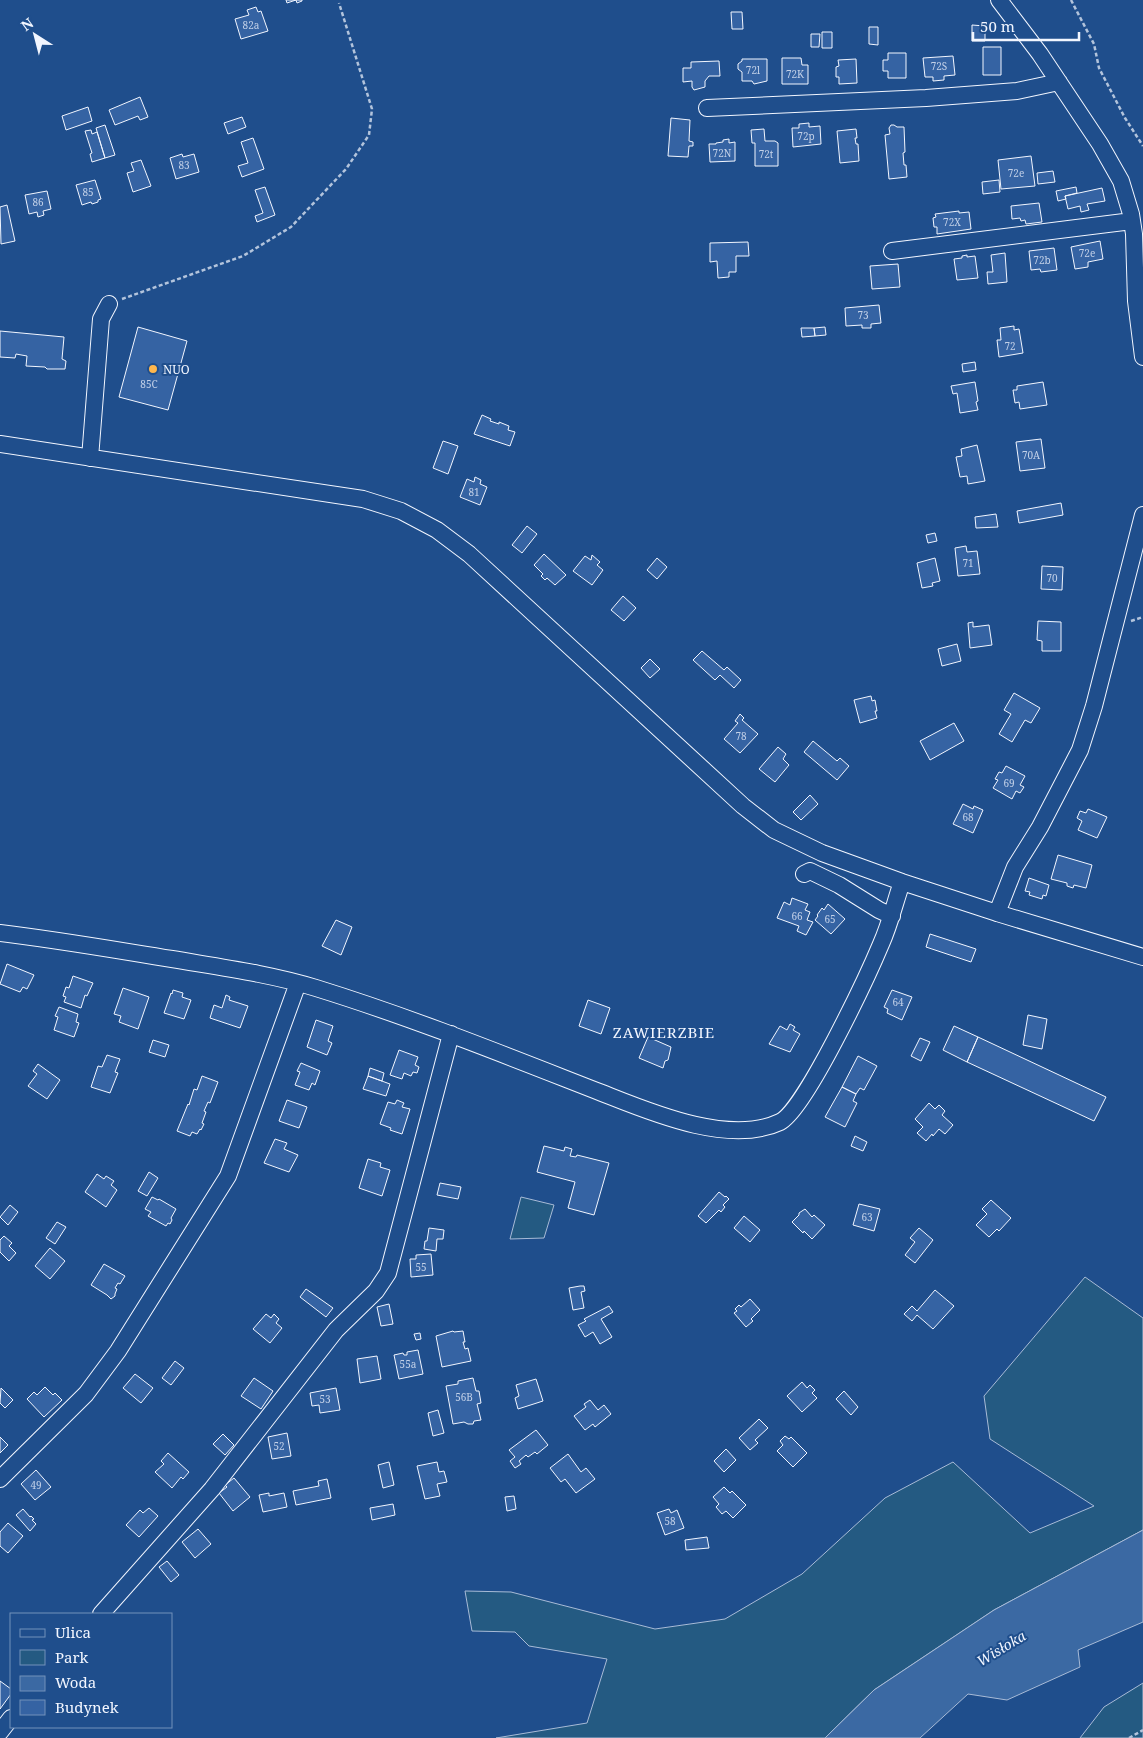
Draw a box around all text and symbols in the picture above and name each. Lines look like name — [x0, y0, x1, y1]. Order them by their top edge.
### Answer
north arrow — [10, 10, 60, 60]
scale bar — [973, 10, 1079, 42]
text: N — [17, 13, 37, 35]
text: 50 m — [980, 16, 1015, 36]
house number: 82a — [243, 18, 260, 32]
house number: 72S — [931, 59, 947, 73]
house number: 72l — [746, 63, 760, 77]
house number: 72K — [786, 67, 805, 81]
house number: 72p — [797, 129, 815, 143]
house number: 72N — [713, 146, 732, 160]
house number: 72t — [759, 147, 774, 161]
house number: 83 — [178, 158, 190, 172]
house number: 72e — [1008, 166, 1024, 180]
house number: 85 — [82, 185, 94, 199]
house number: 86 — [32, 195, 44, 209]
house number: 72X — [943, 215, 961, 229]
house number: 72e — [1079, 246, 1095, 260]
house number: 72b — [1033, 253, 1051, 267]
house number: 73 — [857, 308, 869, 322]
house number: 72 — [1004, 339, 1016, 353]
place label: NUO — [163, 361, 190, 378]
marker: NUO — [147, 363, 159, 375]
house number: 85C — [140, 377, 158, 391]
house number: 70A — [1022, 448, 1041, 462]
house number: 81 — [468, 485, 480, 499]
house number: 71 — [962, 556, 974, 570]
house number: 70 — [1046, 571, 1058, 585]
house number: 78 — [735, 729, 747, 743]
house number: 69 — [1003, 776, 1015, 790]
house number: 68 — [962, 810, 974, 824]
house number: 66 — [791, 909, 803, 923]
house number: 65 — [824, 912, 836, 926]
house number: 64 — [892, 995, 904, 1009]
district label: ZAWIERZBIE — [613, 1022, 715, 1042]
house number: 63 — [861, 1210, 873, 1224]
house number: 55 — [415, 1260, 427, 1274]
house number: 55a — [400, 1357, 417, 1371]
house number: 56B — [455, 1390, 473, 1404]
house number: 53 — [319, 1392, 331, 1406]
house number: 52 — [273, 1439, 285, 1453]
house number: 49 — [30, 1478, 42, 1492]
house number: 58 — [664, 1514, 676, 1528]
legend — [10, 1613, 172, 1728]
text: Ulica — [55, 1622, 91, 1642]
water label: Wisłoka — [973, 1625, 1030, 1670]
text: Park — [55, 1647, 89, 1667]
text: Woda — [55, 1672, 96, 1692]
text: Budynek — [55, 1697, 119, 1717]

